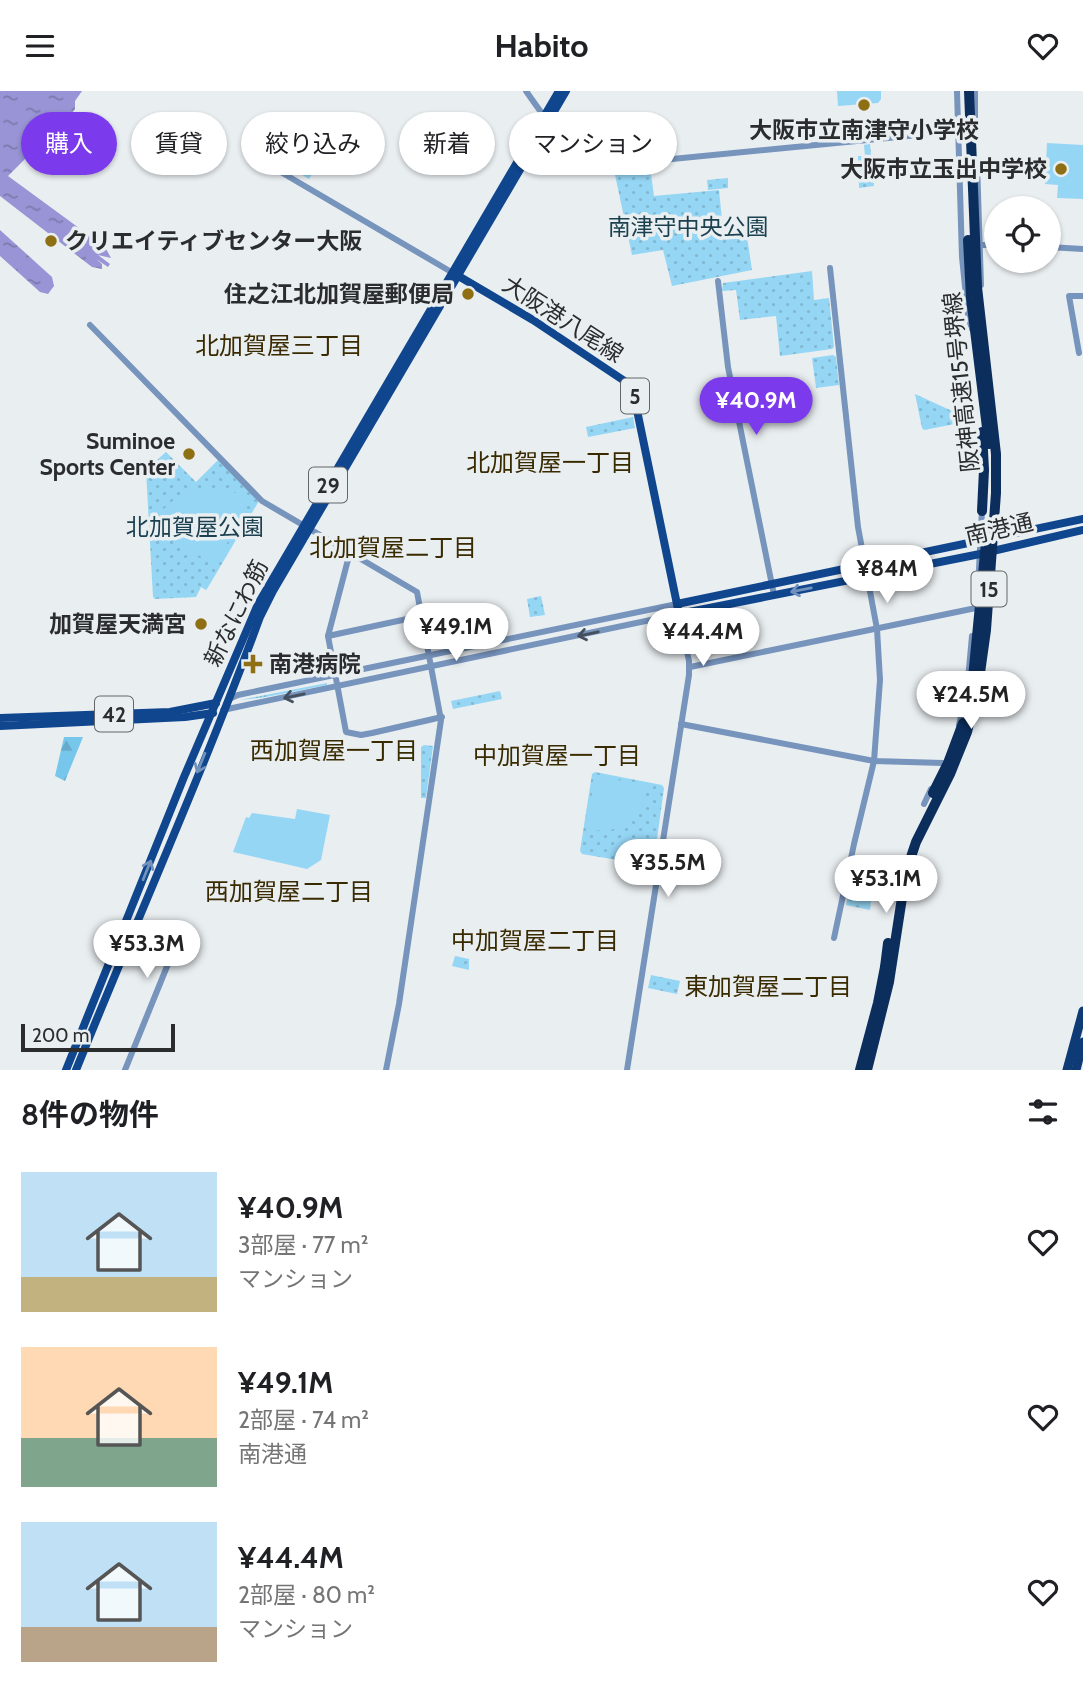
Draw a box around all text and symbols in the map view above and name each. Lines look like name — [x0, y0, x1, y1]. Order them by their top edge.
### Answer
text: Habito — [494, 26, 589, 65]
icon: menu — [21, 27, 59, 65]
icon: heart — [1024, 27, 1062, 65]
marker: 大阪市立南津守小学校 — [856, 97, 872, 113]
chip: 購入 — [21, 112, 117, 175]
chip: 賃貸 — [131, 112, 227, 175]
chip: 絞り込み — [241, 112, 385, 175]
chip: 新着 — [399, 112, 495, 175]
chip: マンション — [509, 112, 677, 175]
place label: 大阪市立南津守小学校 — [749, 116, 979, 144]
place label: 大阪市立玉出中学校 — [840, 155, 1047, 183]
marker: 大阪市立玉出中学校 — [1053, 161, 1069, 177]
map controls — [984, 196, 1061, 273]
button: locate — [984, 196, 1061, 273]
park label: 南津守中央公園 — [608, 213, 769, 241]
place label: クリエイティブセンター大阪 — [65, 227, 362, 255]
marker: クリエイティブセンター大阪 — [43, 233, 59, 249]
street label: 大阪港八尾線 — [498, 270, 628, 368]
place label: 住之江北加賀屋郵便局 — [224, 280, 454, 308]
marker: 住之江北加賀屋郵便局 — [460, 286, 476, 302]
street label: 阪神高速15号堺線 — [938, 291, 984, 473]
district label: 北加賀屋三丁目 — [195, 331, 363, 360]
pin: ¥40.9M — [699, 377, 813, 437]
road number: 5 — [621, 379, 649, 413]
text: ¥40.9M — [716, 386, 796, 414]
place label: Suminoe Sports Center — [40, 427, 175, 481]
marker: Suminoe Sports Center — [181, 446, 197, 462]
district label: 北加賀屋一丁目 — [466, 448, 634, 477]
road number: 29 — [309, 467, 347, 503]
street label: 南港通 — [962, 508, 1036, 550]
park label: 北加賀屋公園 — [126, 513, 264, 541]
district label: 北加賀屋二丁目 — [309, 533, 477, 562]
pin: ¥84M — [846, 545, 928, 605]
text: ¥84M — [856, 554, 918, 582]
street label: 新なにわ筋 — [198, 555, 274, 671]
road number: 15 — [972, 571, 1006, 607]
one-way arrow — [790, 583, 813, 597]
pin: ¥49.1M — [399, 603, 513, 663]
pin: ¥44.4M — [646, 609, 760, 668]
place label: 加賀屋天満宮 — [49, 610, 187, 638]
text: ¥49.1M — [419, 612, 493, 640]
marker: 加賀屋天満宮 — [193, 616, 209, 632]
text: ¥44.4M — [662, 617, 744, 645]
one-way arrow — [577, 627, 600, 641]
place label: 南港病院 — [269, 650, 361, 678]
marker: 南港病院 — [243, 654, 263, 674]
pin: ¥24.5M — [914, 671, 1028, 731]
text: ¥24.5M — [933, 680, 1009, 708]
one-way arrow — [283, 690, 306, 703]
road number: 42 — [95, 697, 133, 731]
district label: 西加賀屋一丁目 — [250, 736, 418, 765]
district label: 中加賀屋一丁目 — [473, 741, 641, 770]
one-way arrow — [194, 752, 207, 773]
pin: ¥35.5M — [611, 839, 725, 899]
text: ¥35.5M — [630, 848, 706, 876]
pin: ¥53.1M — [829, 855, 943, 915]
one-way arrow — [141, 860, 154, 882]
text: ¥53.1M — [851, 864, 921, 892]
district label: 西加賀屋二丁目 — [205, 877, 373, 906]
pin: ¥53.3M — [90, 921, 204, 980]
district label: 中加賀屋二丁目 — [451, 926, 619, 955]
text: ¥53.3M — [109, 929, 185, 957]
district label: 東加賀屋二丁目 — [684, 972, 852, 1001]
scale bar — [21, 1021, 175, 1053]
text: 200 m — [32, 1024, 89, 1047]
icon: filters — [1024, 1093, 1062, 1131]
text: 8件の物件 — [21, 1096, 159, 1133]
text: ¥40.9M — [238, 1189, 343, 1226]
icon: home — [77, 1200, 161, 1284]
icon: heart — [1024, 1223, 1062, 1261]
text: 3部屋 · 77 m² — [238, 1231, 368, 1259]
text: マンション — [238, 1265, 353, 1293]
text: ¥49.1M — [238, 1364, 333, 1401]
icon: home — [77, 1375, 161, 1459]
icon: heart — [1024, 1398, 1062, 1436]
text: 2部屋 · 74 m² — [238, 1406, 369, 1434]
text: 南港通 — [238, 1440, 307, 1468]
text: ¥44.4M — [238, 1539, 344, 1576]
icon: home — [77, 1550, 161, 1634]
icon: heart — [1024, 1573, 1062, 1611]
text: 2部屋 · 80 m² — [238, 1581, 375, 1609]
text: マンション — [238, 1615, 353, 1643]

